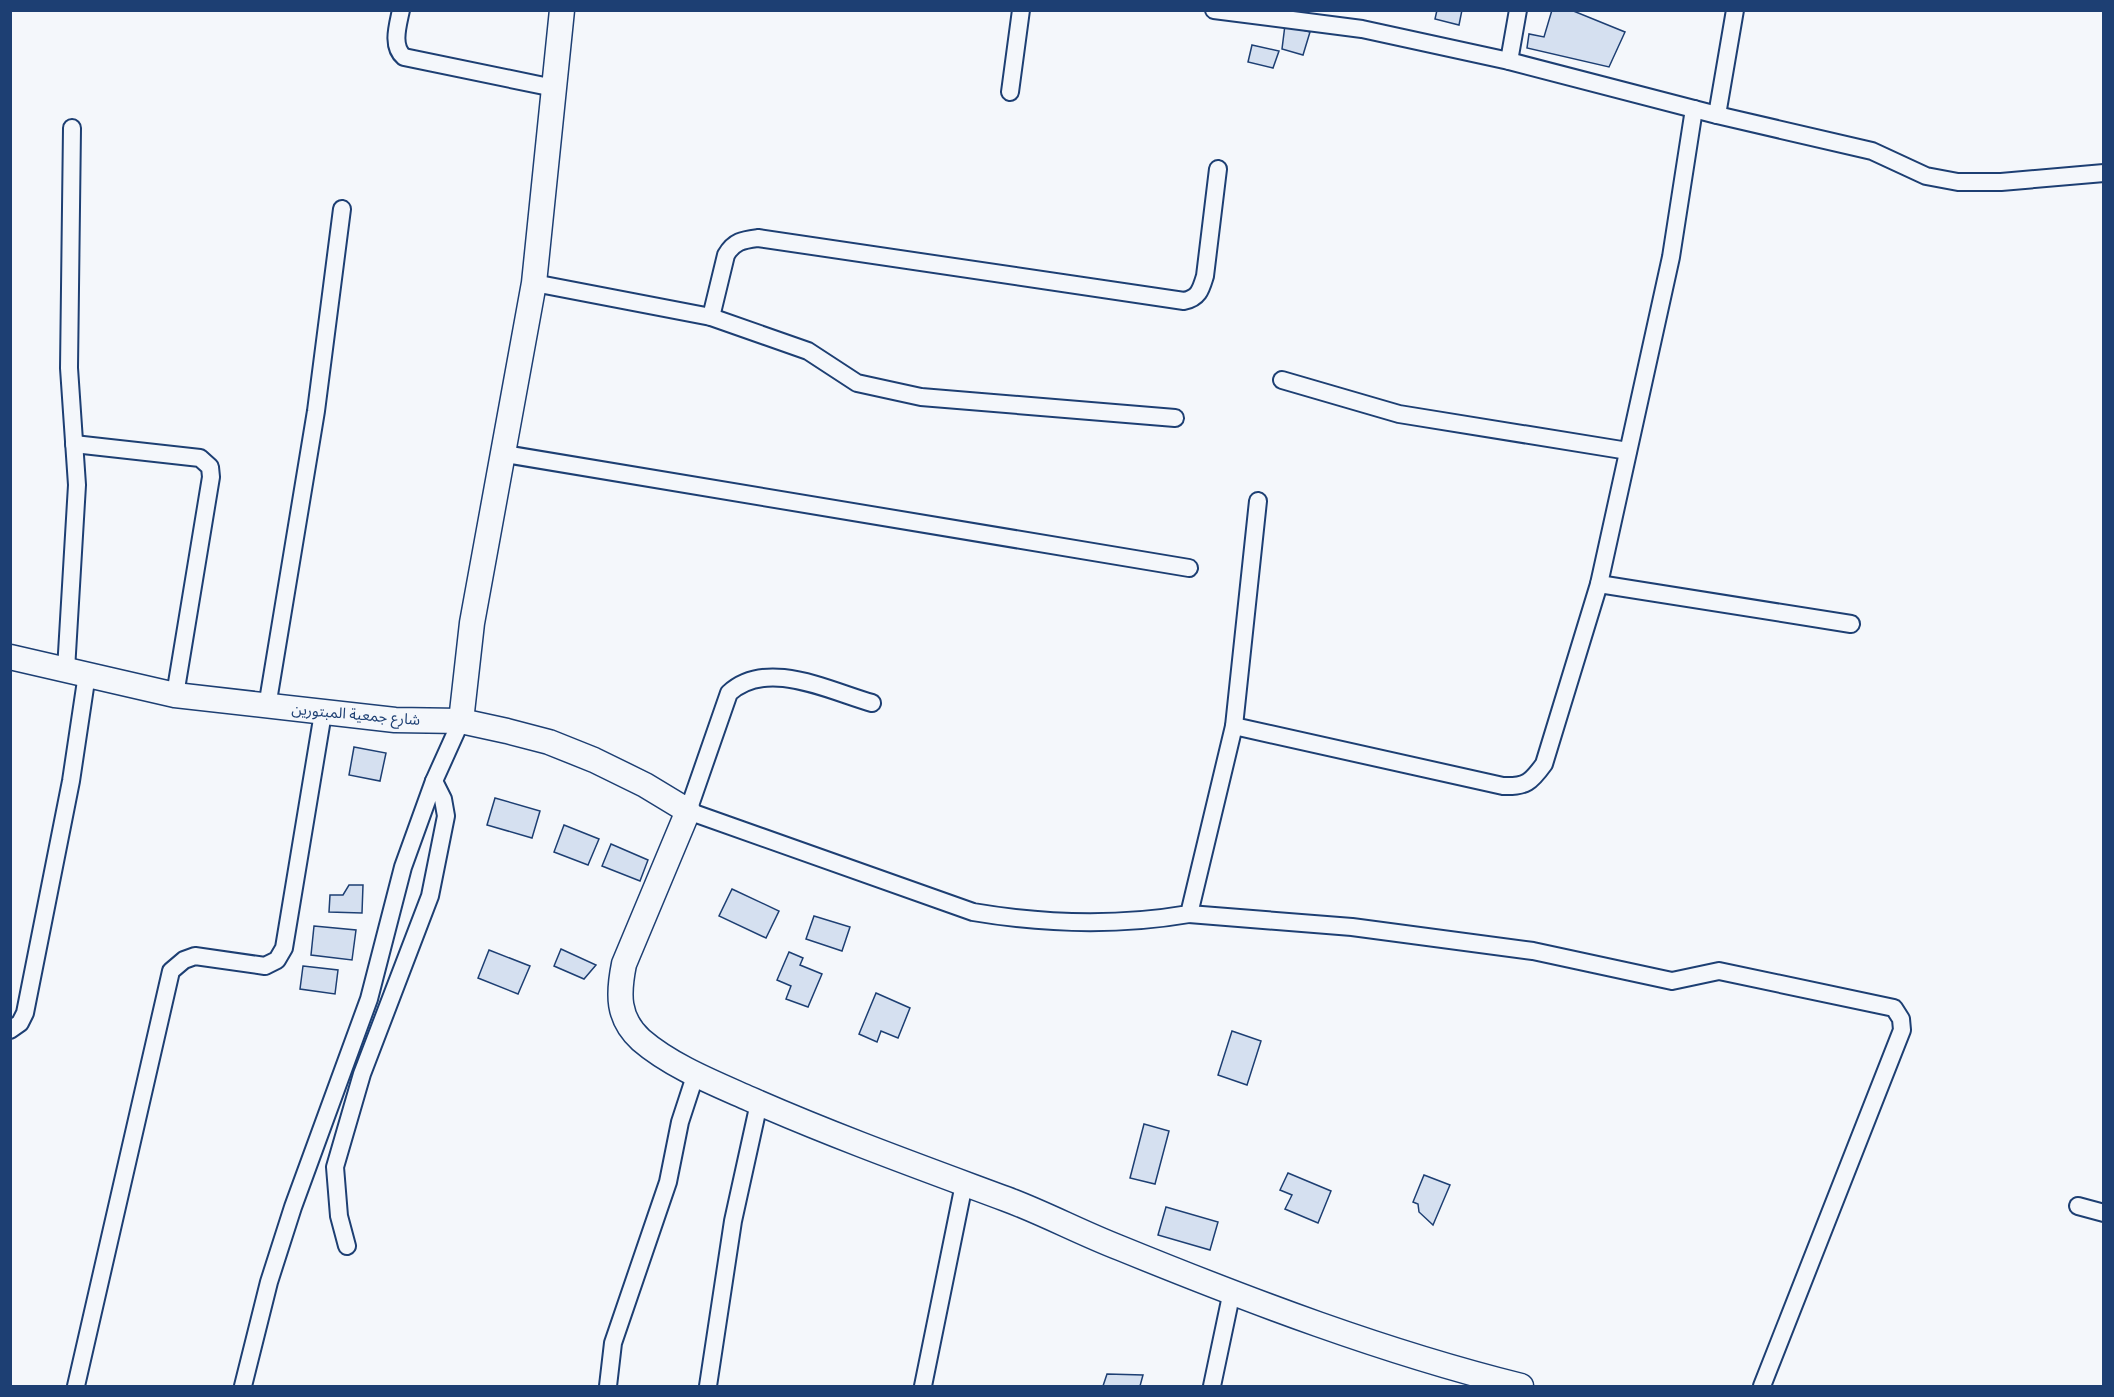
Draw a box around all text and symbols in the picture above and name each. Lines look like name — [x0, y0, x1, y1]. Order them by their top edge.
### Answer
street label: شارع جمعية المبتورين — [291, 699, 421, 732]

